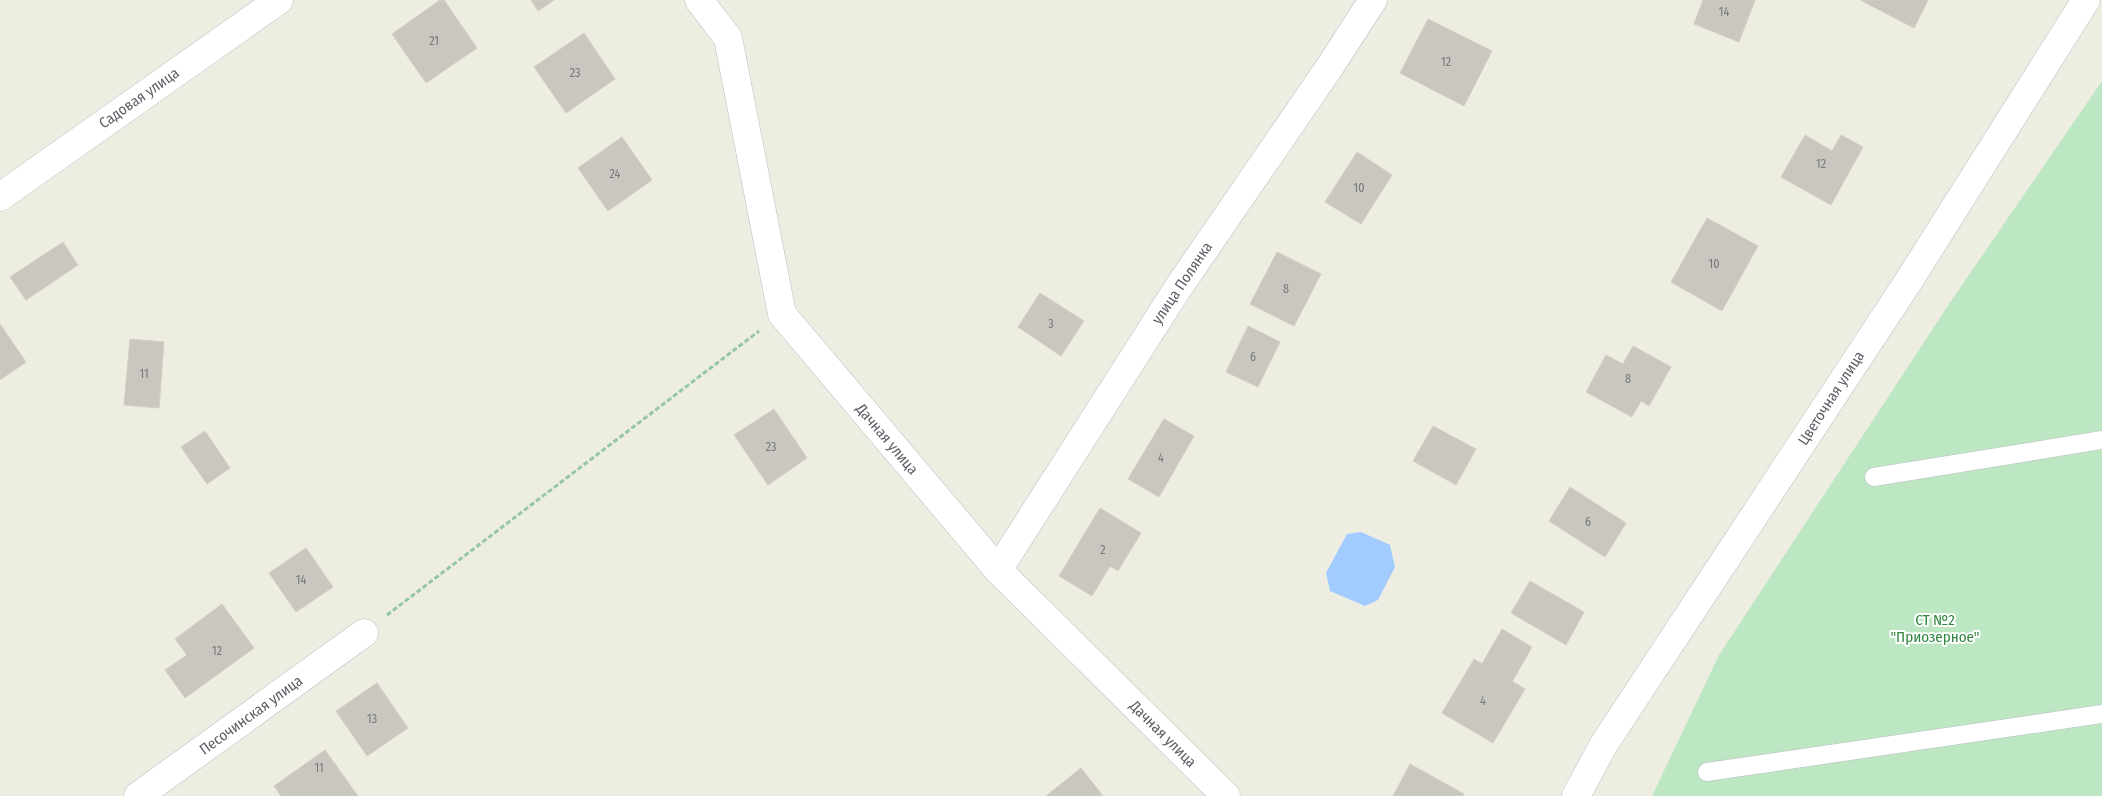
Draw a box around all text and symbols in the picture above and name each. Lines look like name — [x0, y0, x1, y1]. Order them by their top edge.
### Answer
house number: 14 — [1719, 5, 1729, 19]
house number: 21 — [429, 34, 439, 48]
house number: 12 — [1441, 55, 1451, 69]
street label: Садовая улица — [96, 64, 182, 132]
house number: 23 — [570, 66, 580, 80]
house number: 12 — [1816, 157, 1826, 171]
house number: 24 — [610, 167, 621, 181]
house number: 10 — [1354, 181, 1364, 195]
street label: улица Полянка — [1148, 239, 1216, 327]
house number: 10 — [1709, 257, 1719, 271]
house number: 8 — [1283, 282, 1289, 296]
house number: 3 — [1048, 317, 1054, 331]
street label: Цветочная улица — [1794, 348, 1868, 448]
house number: 6 — [1250, 350, 1256, 364]
house number: 11 — [139, 367, 149, 381]
house number: 8 — [1625, 372, 1631, 386]
street label: Дачная улица — [852, 399, 922, 478]
house number: 23 — [766, 440, 776, 454]
house number: 4 — [1158, 451, 1164, 465]
house number: 6 — [1585, 515, 1591, 529]
house number: 2 — [1100, 543, 1106, 557]
house number: 14 — [296, 573, 306, 587]
park label: СТ №2 "Приозерное" — [1890, 611, 1980, 646]
house number: 12 — [212, 644, 222, 658]
street label: Песочинская улица — [196, 672, 306, 758]
house number: 4 — [1480, 694, 1486, 708]
street label: Дачная улица — [1125, 696, 1200, 771]
house number: 13 — [367, 712, 377, 726]
house number: 11 — [314, 761, 324, 775]

